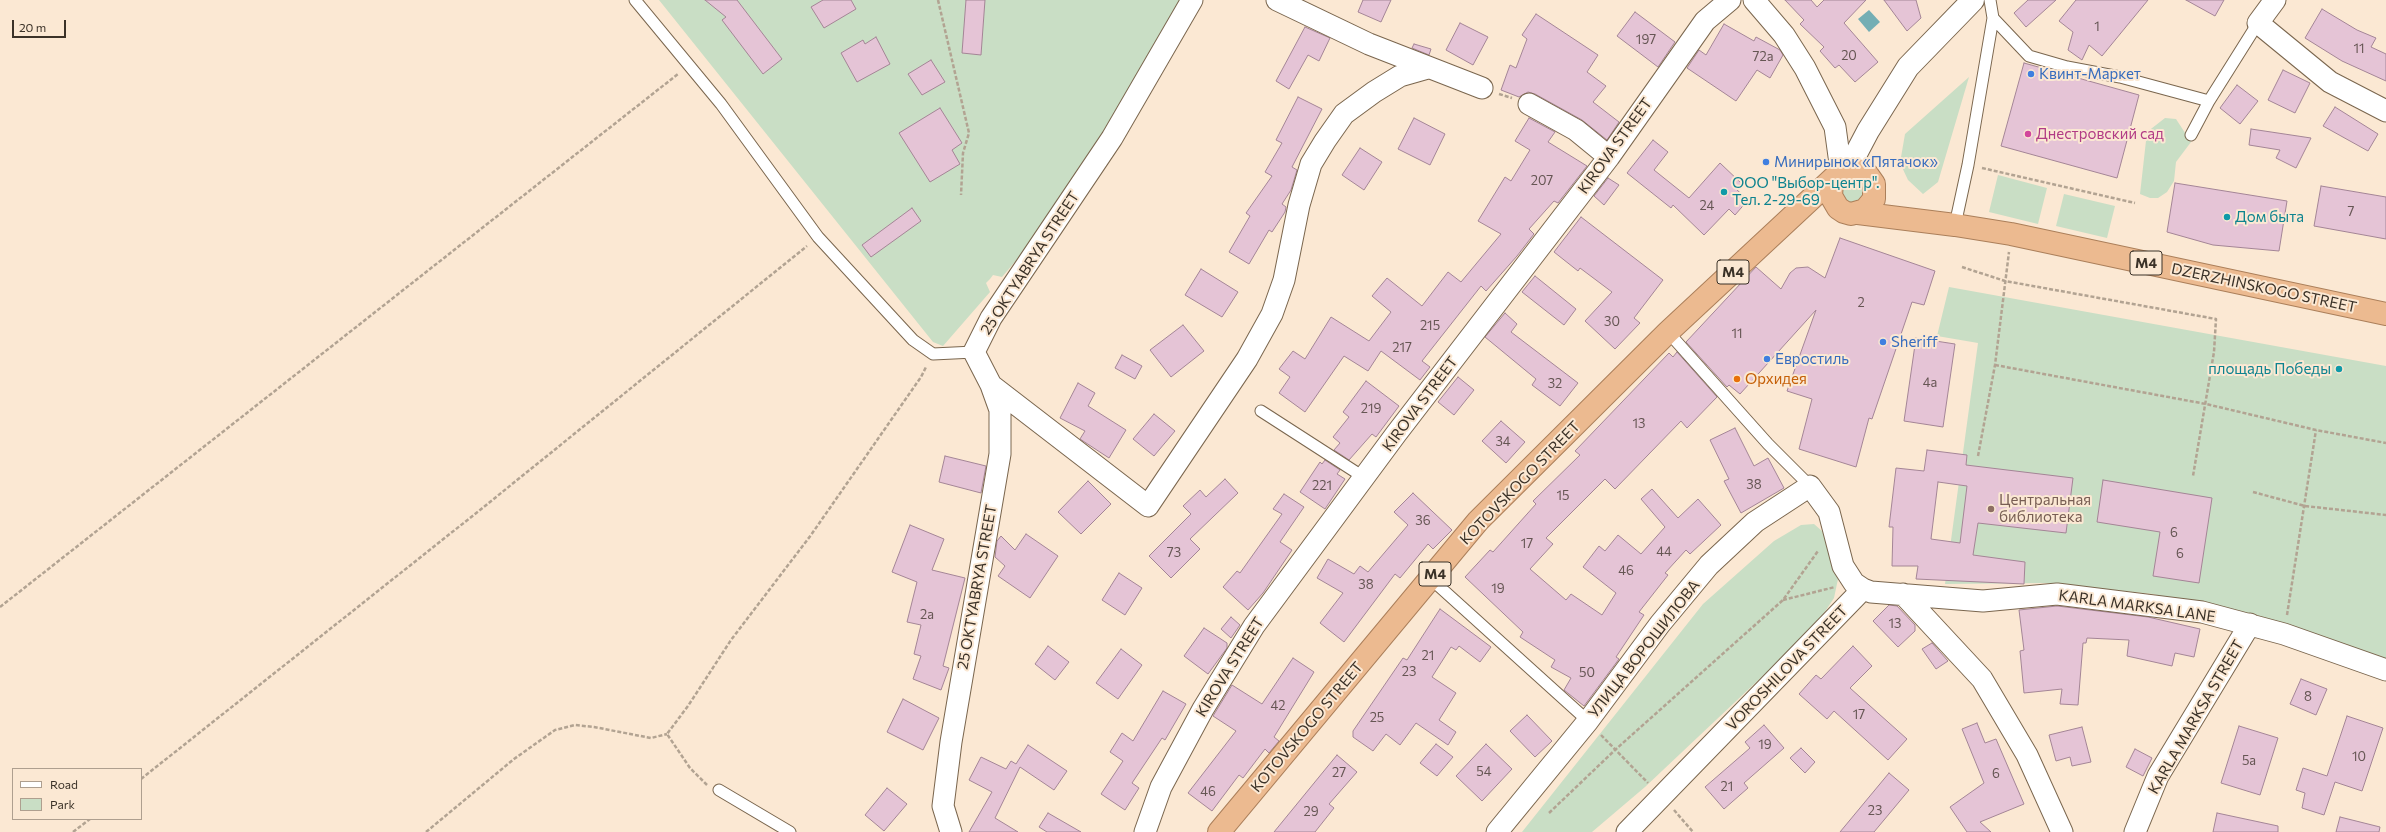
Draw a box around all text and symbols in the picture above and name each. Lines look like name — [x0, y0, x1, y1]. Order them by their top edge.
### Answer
scale bar — [14, 12, 68, 38]
house number: 1 — [2094, 19, 2100, 35]
text: 20 m — [19, 20, 46, 34]
house number: 197 — [1636, 32, 1656, 48]
house number: 11 — [2353, 41, 2365, 57]
house number: 20 — [1841, 48, 1857, 64]
house number: 72а — [1753, 49, 1773, 65]
place label: Квинт-Маркет — [2039, 65, 2141, 83]
marker: Квинт-Маркет — [2026, 69, 2036, 79]
street label: KIROVA STREET — [1574, 95, 1656, 197]
place label: Днестровский сад — [2036, 125, 2164, 143]
marker: Днестровский сад — [2023, 129, 2033, 139]
place label: Минирынок «Пятачок» — [1774, 153, 1938, 171]
marker: Минирынок «Пятачок» — [1761, 157, 1771, 167]
house number: 207 — [1531, 173, 1553, 189]
place label: ООО "Выбор-центр". Тел. 2-29-69 — [1732, 174, 1879, 209]
marker: ООО "Выбор-центр". Тел. 2-29-69 — [1719, 187, 1729, 197]
street label: 25 OKTYABRYA STREET — [977, 188, 1083, 338]
house number: 24 — [1700, 198, 1714, 214]
house number: 7 — [2348, 204, 2354, 220]
place label: Дом быта — [2235, 208, 2304, 226]
marker: Дом быта — [2222, 212, 2232, 222]
road number: M4 — [2130, 251, 2162, 275]
road number: M4 — [1717, 260, 1749, 284]
street label: DZERZHINSKOGO STREET — [2170, 260, 2358, 316]
house number: 2 — [1857, 295, 1865, 311]
house number: 30 — [1604, 314, 1620, 330]
house number: 215 — [1420, 318, 1440, 334]
house number: 11 — [1731, 326, 1743, 342]
place label: Sheriff — [1891, 333, 1938, 351]
marker: Sheriff — [1878, 337, 1888, 347]
house number: 217 — [1392, 340, 1412, 356]
place label: Евростиль — [1775, 350, 1849, 368]
street label: KIROVA STREET — [1378, 353, 1462, 455]
marker: Евростиль — [1762, 354, 1772, 364]
place label: площадь Победы — [2208, 360, 2331, 378]
marker: площадь Победы — [2334, 364, 2344, 374]
place label: Орхидея — [1745, 370, 1807, 388]
marker: Орхидея — [1732, 374, 1742, 384]
house number: 4а — [1923, 375, 1937, 391]
house number: 32 — [1548, 376, 1562, 392]
house number: 219 — [1361, 401, 1381, 417]
house number: 13 — [1633, 416, 1645, 432]
street label: KOTOVSKOGO STREET — [1456, 417, 1584, 549]
house number: 34 — [1495, 434, 1511, 450]
house number: 38 — [1746, 477, 1762, 493]
house number: 221 — [1312, 478, 1332, 494]
house number: 15 — [1556, 488, 1570, 504]
place label: Центральная библиотека — [1999, 491, 2091, 526]
street label: 25 OKTYABRYA STREET — [954, 503, 1000, 671]
marker: Центральная библиотека — [1986, 504, 1996, 514]
house number: 36 — [1415, 513, 1431, 529]
house number: 6 — [2170, 525, 2178, 541]
house number: 17 — [1521, 536, 1533, 552]
house number: 44 — [1656, 544, 1672, 560]
house number: 73 — [1167, 545, 1181, 561]
house number: 6 — [2176, 546, 2184, 562]
road number: M4 — [1419, 562, 1451, 586]
house number: 46 — [1618, 563, 1634, 579]
street label: УЛИЦА ВОРОШИЛОВА — [1585, 576, 1703, 722]
house number: 38 — [1358, 577, 1374, 593]
house number: 19 — [1491, 581, 1505, 597]
street label: KARLA MARKSA LANE — [2057, 586, 2217, 626]
street label: VOROSHILOVA STREET — [1723, 602, 1851, 734]
house number: 2а — [920, 607, 934, 623]
street label: KIROVA STREET — [1192, 614, 1268, 720]
house number: 13 — [1889, 616, 1901, 632]
street label: KARLA MARKSA STREET — [2145, 637, 2247, 797]
house number: 21 — [1422, 648, 1434, 664]
street label: KOTOVSKOGO STREET — [1247, 658, 1367, 796]
house number: 23 — [1402, 664, 1416, 680]
house number: 50 — [1579, 665, 1595, 681]
house number: 8 — [2304, 689, 2312, 705]
house number: 42 — [1271, 698, 1285, 714]
house number: 17 — [1853, 707, 1865, 723]
house number: 25 — [1370, 710, 1384, 726]
house number: 19 — [1758, 737, 1772, 753]
house number: 10 — [2352, 749, 2366, 765]
house number: 5а — [2242, 753, 2256, 769]
house number: 54 — [1476, 764, 1492, 780]
house number: 27 — [1332, 765, 1346, 781]
house number: 6 — [1992, 766, 2000, 782]
legend — [12, 768, 142, 820]
text: Road — [50, 777, 78, 791]
house number: 21 — [1721, 779, 1733, 795]
house number: 46 — [1200, 784, 1216, 800]
text: Park — [50, 797, 75, 811]
house number: 23 — [1868, 803, 1882, 819]
house number: 29 — [1303, 804, 1319, 820]

